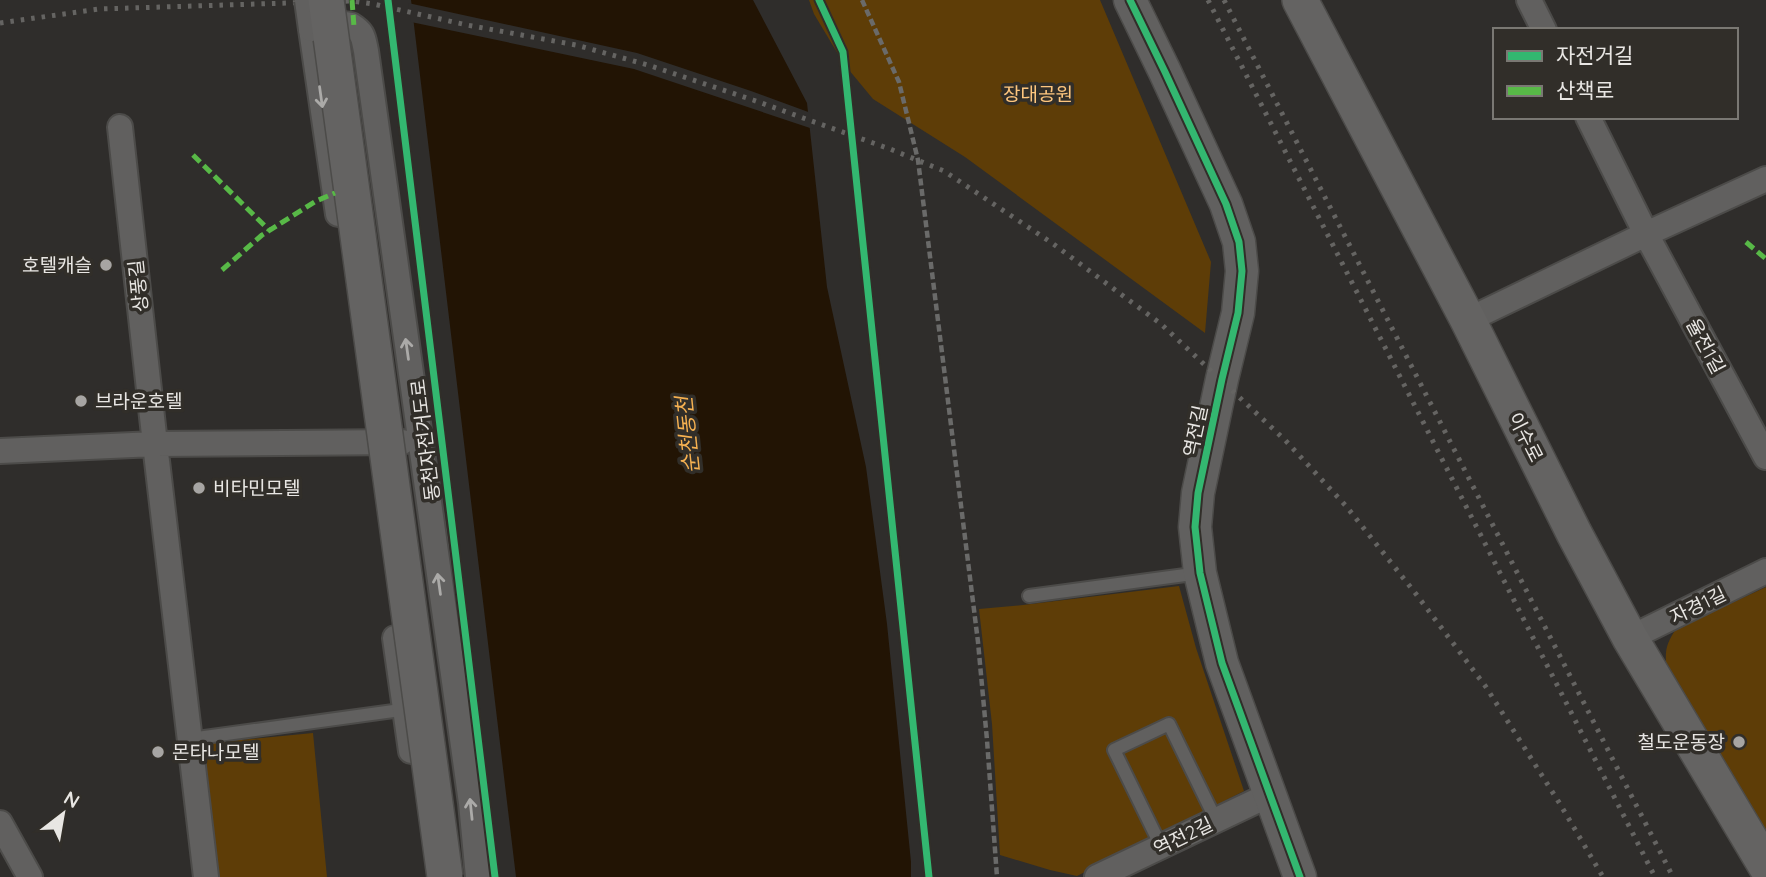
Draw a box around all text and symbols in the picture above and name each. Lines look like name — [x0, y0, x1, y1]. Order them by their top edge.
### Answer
legend — [1493, 28, 1738, 119]
text: 자전거길 — [1556, 42, 1633, 68]
text: 산책로 — [1556, 77, 1614, 103]
park label: 장대공원 — [1003, 82, 1073, 106]
one-way arrow — [315, 85, 328, 108]
place label: 호텔캐슬 — [22, 253, 92, 277]
marker: 호텔캐슬 — [98, 257, 114, 273]
street label: 상풍길 — [123, 259, 153, 313]
street label: 율전1길 — [1681, 314, 1731, 378]
one-way arrow — [400, 339, 413, 361]
street label: 동천자전거도로 — [406, 378, 444, 502]
place label: 브라운호텔 — [95, 389, 182, 413]
marker: 브라운호텔 — [73, 393, 89, 409]
water label: 순천동천 — [670, 393, 704, 475]
street label: 역전길 — [1178, 403, 1212, 459]
street label: 이수로 — [1503, 408, 1549, 466]
place label: 비타민모텔 — [213, 476, 300, 500]
marker: 비타민모텔 — [191, 480, 207, 496]
one-way arrow — [433, 573, 446, 596]
street label: 자경1길 — [1666, 581, 1730, 629]
place label: 철도운동장 — [1638, 730, 1725, 754]
marker: 철도운동장 — [1731, 734, 1747, 750]
place label: 몬타나모텔 — [172, 740, 259, 764]
marker: 몬타나모텔 — [150, 744, 166, 760]
north arrow — [28, 779, 98, 849]
text: N — [60, 786, 84, 813]
one-way arrow — [465, 798, 478, 821]
street label: 역전2길 — [1149, 811, 1217, 861]

